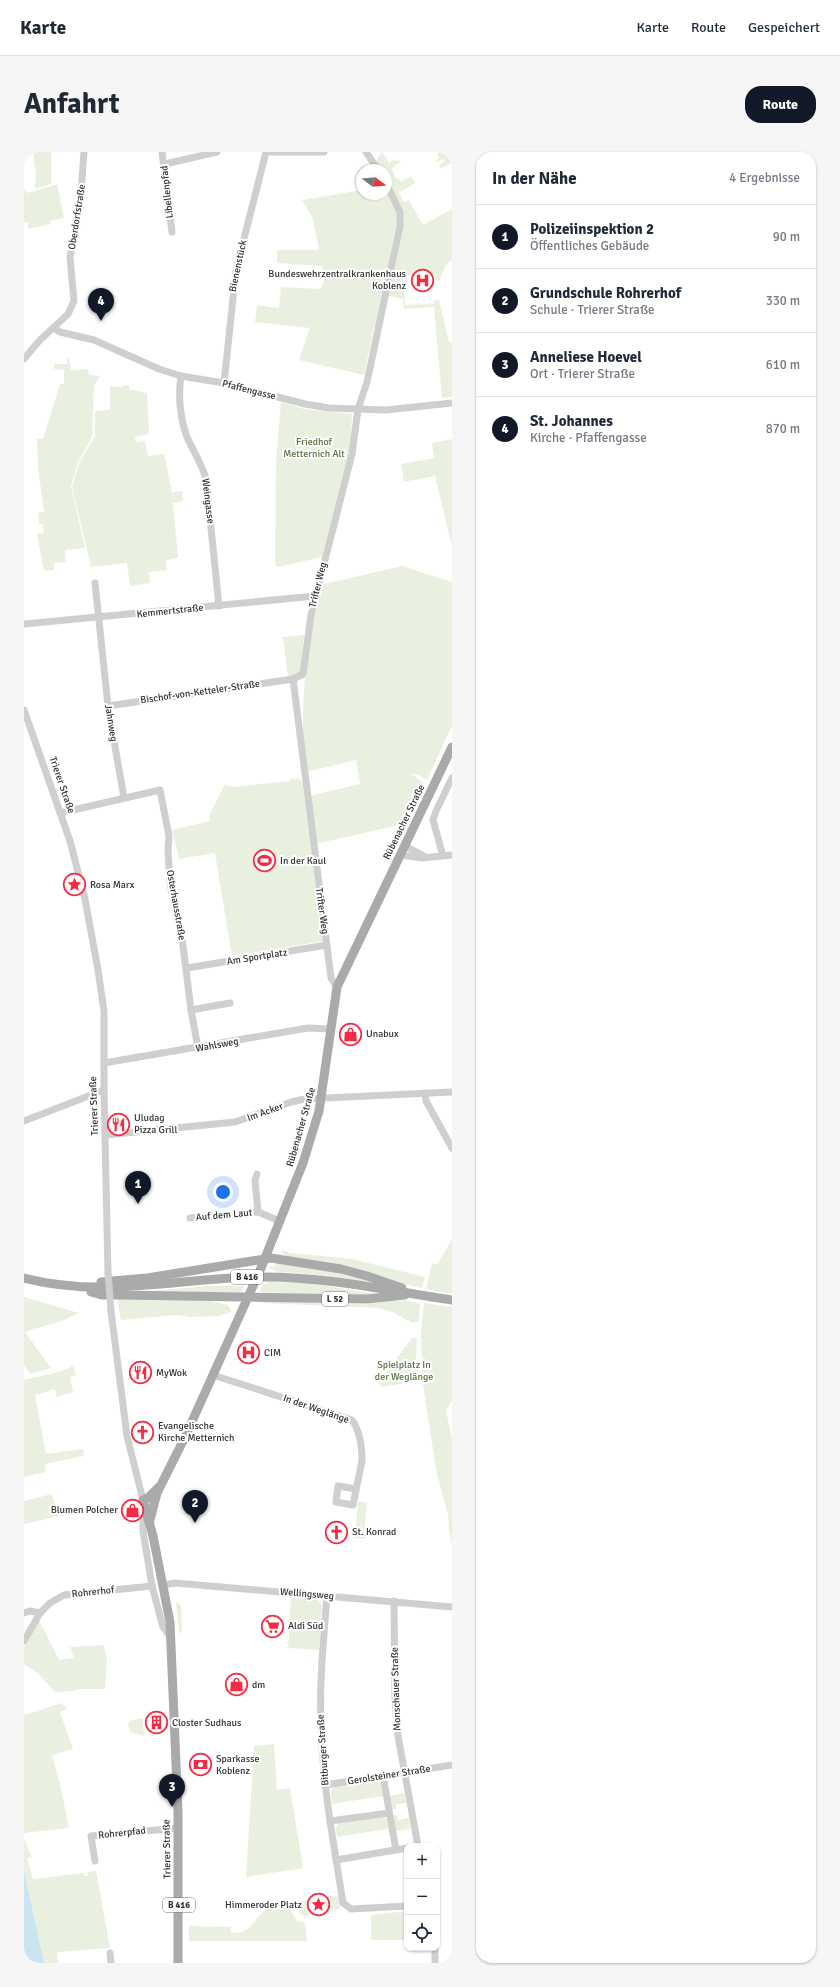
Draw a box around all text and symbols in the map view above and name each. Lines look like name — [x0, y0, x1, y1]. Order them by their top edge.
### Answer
text: Karte — [20, 16, 66, 40]
text: Karte — [636, 19, 669, 36]
text: Route — [691, 19, 726, 36]
text: Gespeichert — [748, 19, 820, 36]
button: Route — [745, 86, 816, 123]
text: Anfahrt — [24, 87, 120, 121]
north arrow — [356, 164, 392, 200]
street label: Libellenpfad — [158, 165, 176, 219]
text: In der Nähe — [492, 168, 577, 189]
text: 4 Ergebnisse — [729, 170, 800, 186]
street label: Oberdorfstraße — [66, 183, 88, 251]
text: Polizeiinspektion 2 — [530, 220, 654, 238]
text: 1 — [501, 229, 509, 245]
text: 90 m — [773, 229, 800, 245]
text: Öffentliches Gebäude — [530, 238, 649, 254]
street label: Bienenstück — [227, 239, 249, 293]
hospital icon: Bundeswehrzentralkrankenhaus Koblenz — [409, 267, 435, 293]
place label: Bundeswehrzentralkrankenhaus Koblenz — [268, 268, 407, 292]
text: Grundschule Rohrerhof — [530, 284, 681, 302]
pin: 4 — [88, 288, 114, 321]
text: 2 — [501, 293, 509, 309]
text: 330 m — [766, 293, 800, 309]
text: Schule · Trierer Straße — [530, 302, 655, 318]
text: Anneliese Hoevel — [530, 348, 642, 366]
text: 3 — [501, 357, 509, 373]
text: 610 m — [766, 357, 800, 373]
text: Ort · Trierer Straße — [530, 366, 635, 382]
street label: Pfaffengasse — [221, 378, 277, 402]
text: St. Johannes — [530, 412, 613, 430]
text: 4 — [501, 421, 509, 437]
text: 870 m — [766, 421, 800, 437]
text: Kirche · Pfaffengasse — [530, 430, 647, 446]
park label: Friedhof Metternich Alt — [283, 436, 345, 460]
street label: Weingasse — [199, 478, 217, 524]
street label: Trifter Weg — [307, 561, 329, 609]
street label: Kemmertstraße — [136, 602, 204, 620]
street label: Bischof-von-Ketteler-Straße — [139, 678, 261, 706]
street label: Jahnweg — [102, 704, 120, 742]
street label: Trierer Straße — [47, 755, 77, 815]
street label: Rübenacher Straße — [381, 782, 427, 862]
sports icon: In der Kaul — [251, 848, 277, 874]
place label: In der Kaul — [280, 855, 326, 867]
street label: Osterhausstraße — [164, 869, 188, 941]
place icon: Rosa Marx — [62, 872, 88, 898]
place label: Rosa Marx — [90, 879, 135, 891]
street label: Trifter Weg — [313, 887, 331, 935]
street label: Am Sportplatz — [226, 946, 289, 968]
shop icon: Unabux — [338, 1021, 364, 1047]
place label: Unabux — [366, 1028, 399, 1040]
street label: Wahlsweg — [195, 1035, 239, 1055]
street label: Trierer Straße — [87, 1076, 101, 1136]
street label: Rübenacher Straße — [284, 1086, 318, 1168]
street label: Im Acker — [245, 1100, 285, 1124]
restaurant icon: Uludag Pizza Grill — [105, 1111, 131, 1137]
place label: Uludag Pizza Grill — [134, 1112, 177, 1136]
pin: 1 — [125, 1171, 151, 1204]
your location — [213, 1182, 233, 1202]
street label: Auf dem Laut — [195, 1207, 253, 1223]
road number: B 416 — [231, 1270, 263, 1284]
road number: L 52 — [322, 1292, 348, 1306]
hospital icon: CIM — [235, 1340, 261, 1366]
place label: CIM — [264, 1347, 281, 1359]
park label: Spielplatz In der Weglänge — [375, 1359, 433, 1383]
restaurant icon: MyWok — [127, 1360, 153, 1386]
place label: MyWok — [156, 1367, 187, 1379]
street label: In der Weglänge — [281, 1392, 351, 1426]
church icon: Evangelische Kirche Metternich — [129, 1419, 155, 1445]
place label: Evangelische Kirche Metternich — [158, 1420, 235, 1444]
pin: 2 — [182, 1490, 208, 1523]
shop icon: Blumen Polcher — [120, 1497, 146, 1523]
place label: Blumen Polcher — [51, 1504, 118, 1516]
church icon: St. Konrad — [324, 1519, 350, 1545]
place label: St. Konrad — [352, 1526, 396, 1538]
street label: Rohrerhof — [71, 1584, 115, 1600]
street label: Wellingsweg — [280, 1586, 334, 1602]
supermarket icon: Aldi Süd — [260, 1613, 286, 1639]
place label: Aldi Süd — [288, 1620, 323, 1632]
street label: Monschauer Straße — [389, 1647, 403, 1731]
shop icon: dm — [224, 1672, 250, 1698]
place label: dm — [252, 1679, 265, 1691]
building icon: Closter Sudhaus — [144, 1710, 170, 1736]
street label: Bitburger Straße — [315, 1714, 331, 1786]
place label: Closter Sudhaus — [172, 1717, 242, 1729]
bank icon: Sparkasse Koblenz — [188, 1752, 214, 1778]
place label: Sparkasse Koblenz — [216, 1753, 259, 1777]
street label: Gerolsteiner Straße — [347, 1763, 431, 1787]
pin: 3 — [159, 1774, 185, 1807]
street label: Trierer Straße — [160, 1819, 174, 1879]
street label: Rohrerpfad — [98, 1825, 146, 1841]
map controls — [404, 1843, 440, 1951]
button: + — [404, 1843, 440, 1879]
button: − — [404, 1879, 440, 1915]
place icon: Himmeroder Platz — [305, 1892, 331, 1918]
road number: B 416 — [163, 1898, 195, 1912]
place label: Himmeroder Platz — [225, 1899, 303, 1911]
button: locate — [404, 1915, 440, 1951]

